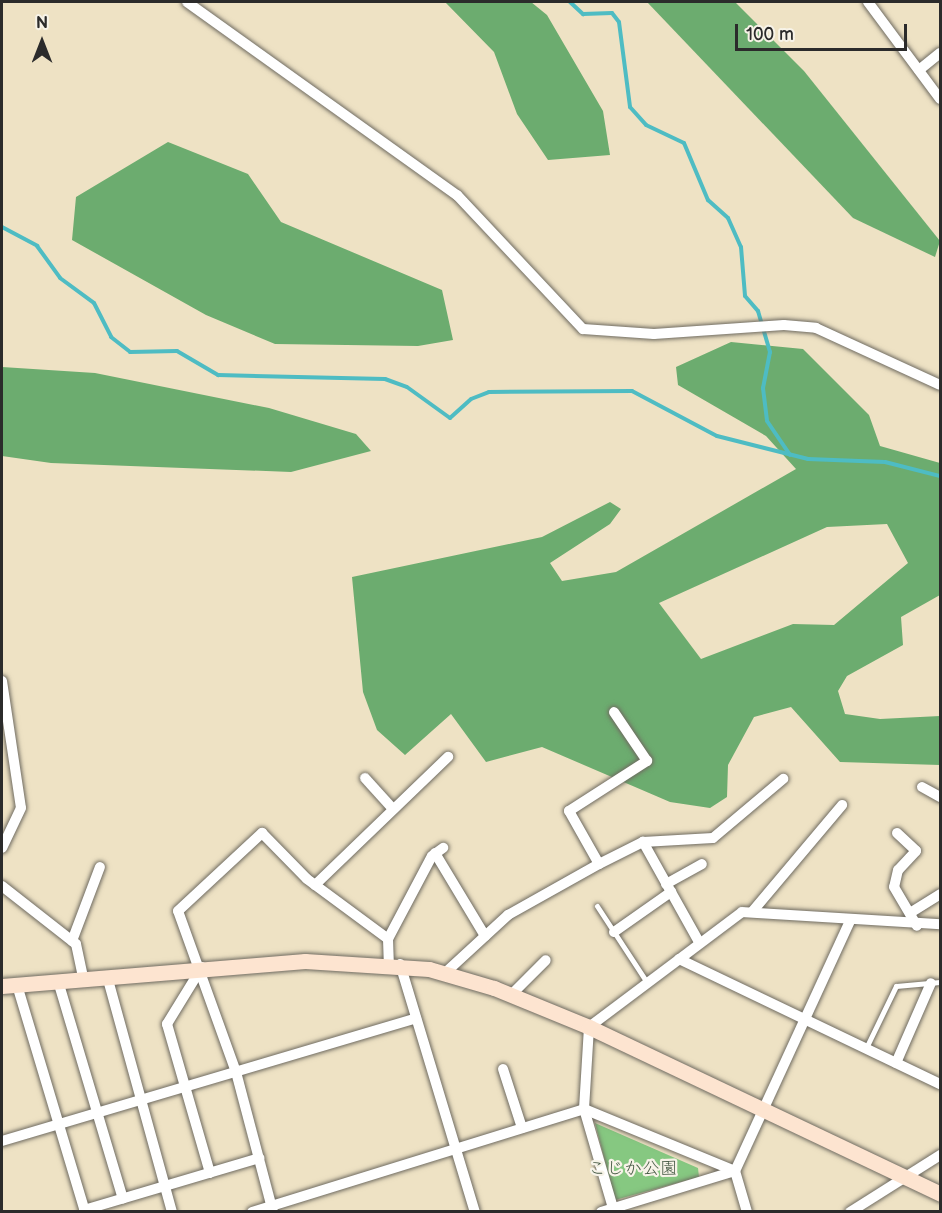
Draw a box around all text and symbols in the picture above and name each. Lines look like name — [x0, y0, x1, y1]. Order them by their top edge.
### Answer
north arrow — [12, 12, 72, 72]
scale bar — [738, 12, 910, 50]
text: N — [36, 14, 48, 33]
text: 100 m — [746, 24, 794, 45]
park label: こじか公園 — [588, 1158, 678, 1180]

